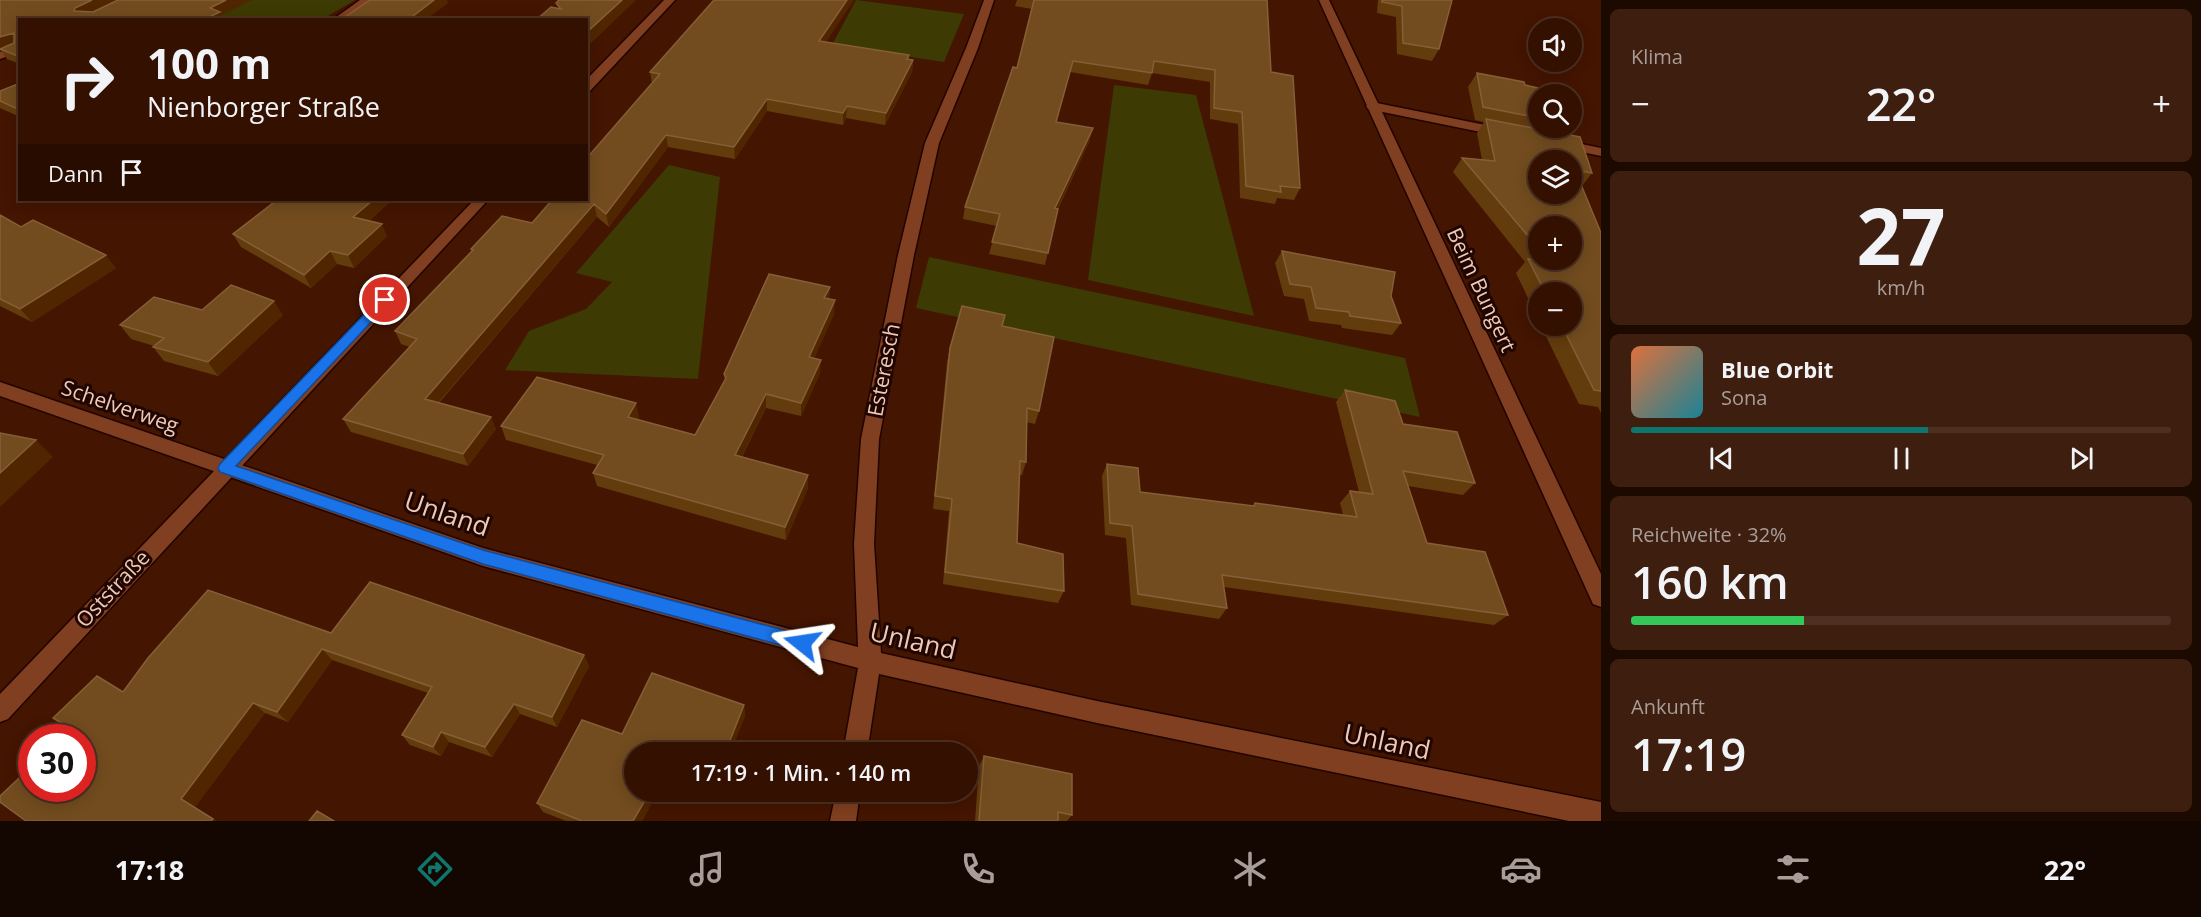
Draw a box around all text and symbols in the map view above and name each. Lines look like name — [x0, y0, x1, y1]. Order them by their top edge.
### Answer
map controls — [1528, 18, 1582, 336]
button: sound — [1528, 18, 1582, 72]
text: 100 m — [147, 34, 271, 91]
icon: right — [48, 42, 126, 120]
text: Klima — [1631, 43, 1683, 70]
text: 22° — [1866, 73, 1936, 134]
text: − — [1631, 81, 1650, 126]
text: + — [2152, 81, 2171, 126]
button: search — [1528, 84, 1582, 138]
text: Nienborger Straße — [147, 88, 380, 125]
button: layers — [1528, 150, 1582, 204]
icon: arrive — [115, 156, 148, 189]
text: Dann — [48, 158, 103, 188]
text: 27 — [1856, 182, 1946, 288]
button: + — [1528, 216, 1582, 270]
street label: Beim Bungert — [1441, 223, 1523, 356]
pin — [359, 274, 410, 325]
text: km/h — [1877, 274, 1925, 301]
button: − — [1528, 282, 1582, 336]
icon: arrive — [368, 283, 401, 316]
street label: Esteresch — [860, 321, 906, 419]
text: Blue Orbit — [1721, 354, 1833, 384]
street label: Schelverweg — [58, 373, 183, 439]
text: Sona — [1721, 384, 1767, 411]
icon: previous — [1705, 442, 1738, 475]
icon: pause — [1885, 442, 1918, 475]
icon: next — [2065, 442, 2098, 475]
street label: Unland — [400, 482, 495, 544]
text: Reichweite · 32% — [1631, 521, 1787, 548]
street label: Oststraße — [69, 543, 155, 633]
text: 160 km — [1631, 551, 1789, 612]
position arrow — [770, 611, 834, 675]
street label: Unland — [866, 613, 960, 667]
text: Ankunft — [1631, 693, 1705, 720]
street label: Unland — [1341, 714, 1434, 768]
text: 17:19 — [1631, 723, 1746, 784]
speed limit sign: 30 — [18, 724, 96, 802]
text: 17:19 · 1 Min. · 140 m — [691, 757, 911, 787]
icon: directions — [414, 848, 456, 890]
icon: music — [686, 848, 728, 890]
icon: phone — [957, 848, 999, 890]
icon: climate — [1229, 848, 1271, 890]
icon: car — [1500, 848, 1542, 890]
icon: filters — [1772, 848, 1814, 890]
text: 17:18 — [115, 851, 184, 888]
text: 22° — [2044, 851, 2086, 888]

